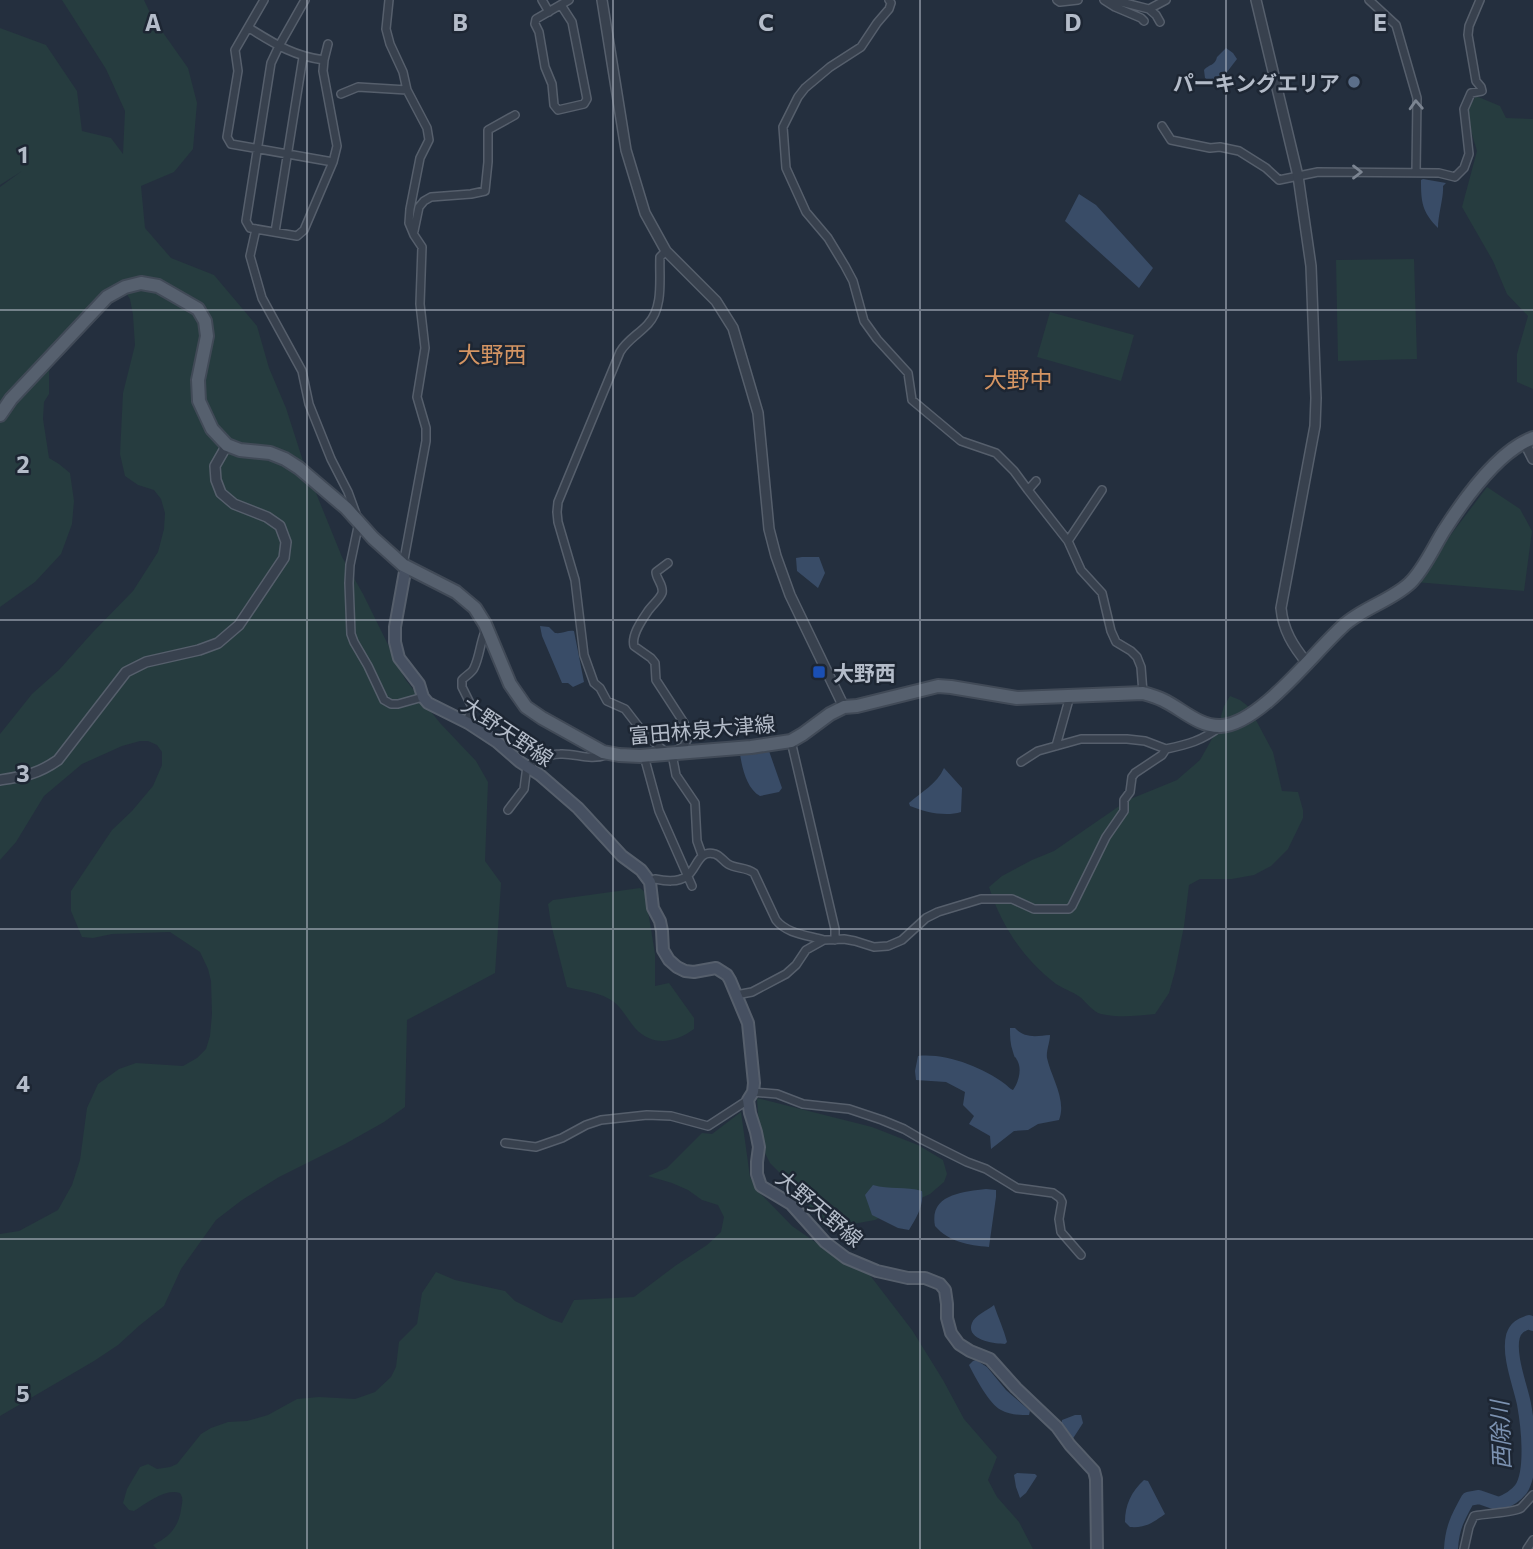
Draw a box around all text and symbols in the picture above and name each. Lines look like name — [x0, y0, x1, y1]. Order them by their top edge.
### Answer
text: A — [145, 8, 162, 36]
text: B — [452, 8, 468, 36]
text: C — [758, 8, 774, 36]
text: D — [1065, 8, 1082, 36]
text: E — [1373, 8, 1387, 36]
place label: パーキングエリア — [1173, 70, 1340, 95]
marker: パーキングエリア — [1346, 74, 1362, 90]
one-way arrow — [1409, 99, 1424, 110]
text: 1 — [18, 140, 28, 168]
one-way arrow — [1352, 164, 1362, 180]
district label: 大野西 — [458, 340, 527, 368]
district label: 大野中 — [984, 365, 1053, 393]
text: 2 — [16, 450, 30, 478]
place label: 大野西 — [833, 660, 896, 685]
marker: 大野西 — [811, 664, 827, 680]
street label: 大野天野線 — [457, 691, 559, 771]
street label: 富田林泉大津線 — [628, 710, 776, 748]
text: 3 — [16, 759, 30, 787]
text: 4 — [16, 1069, 30, 1097]
street label: 大野天野線 — [772, 1165, 868, 1251]
text: 5 — [16, 1379, 30, 1407]
water label: 西除川 — [1485, 1397, 1515, 1470]

